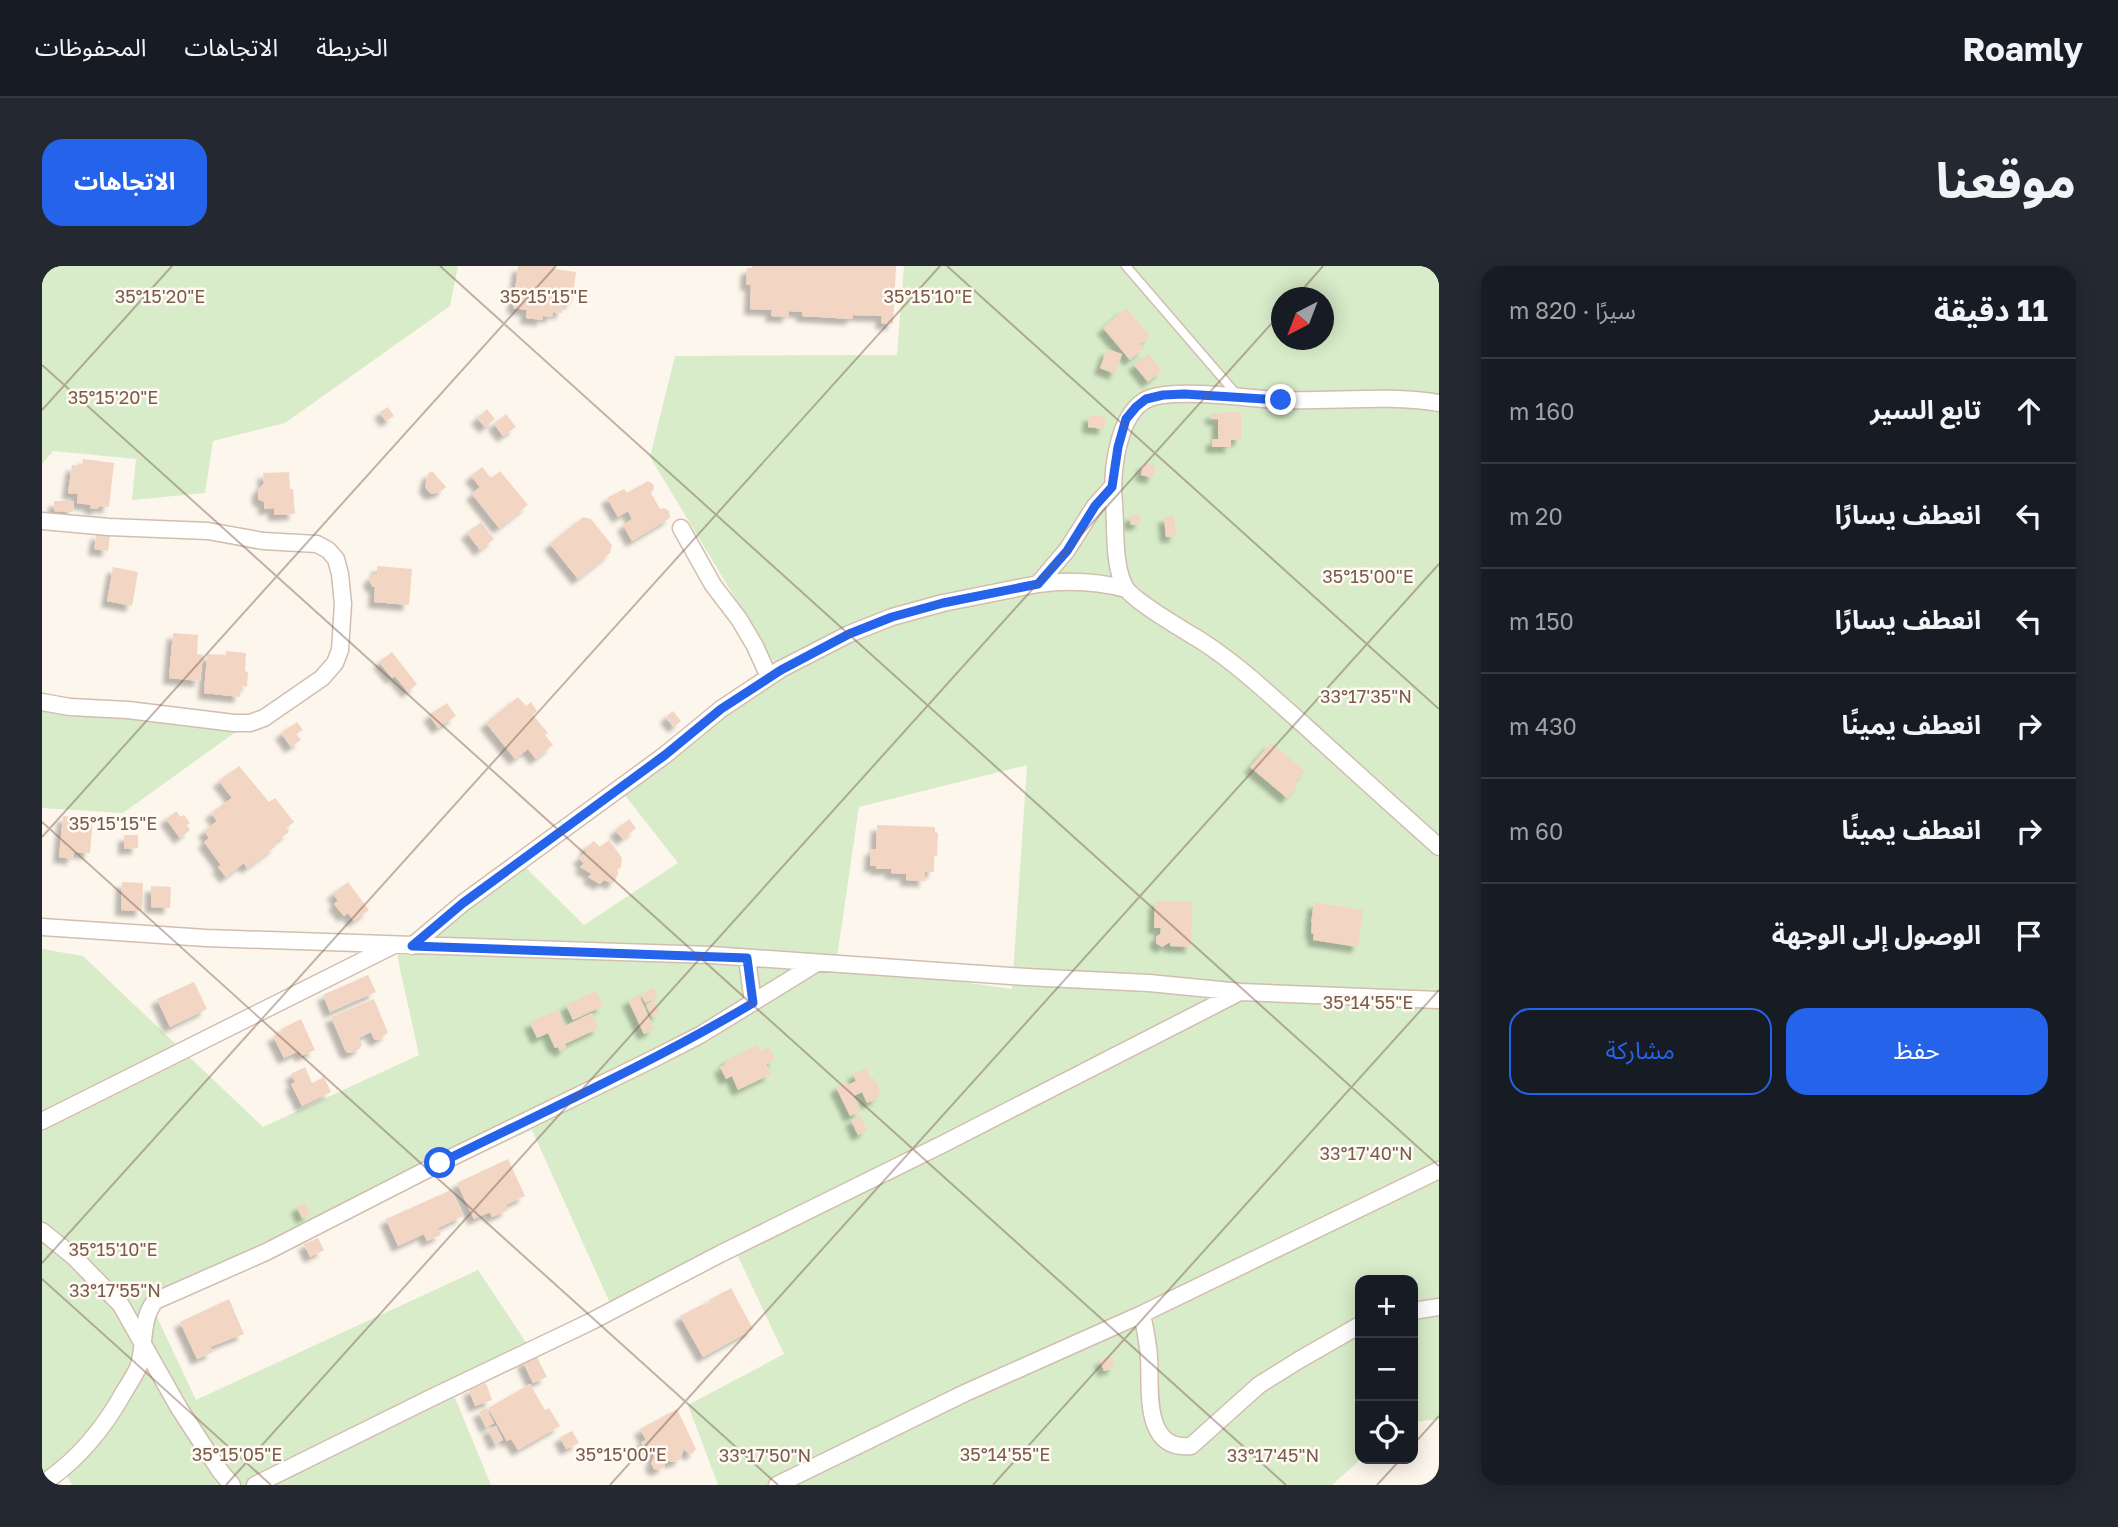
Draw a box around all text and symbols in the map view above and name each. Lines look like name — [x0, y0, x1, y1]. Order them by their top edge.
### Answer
text: Roamly — [1963, 29, 2083, 68]
text: المحفوظات — [35, 32, 146, 61]
text: الاتجاهات — [184, 32, 278, 61]
text: الخريطة — [316, 32, 388, 61]
button: الاتجاهات — [42, 139, 207, 226]
text: موقعنا — [1936, 150, 2076, 209]
text: 35°15'20"E — [115, 285, 205, 307]
text: 35°15'15"E — [500, 285, 588, 307]
text: 35°15'10"E — [883, 285, 973, 307]
north arrow — [1271, 287, 1334, 350]
text: 11 دقيقة — [1934, 292, 2048, 328]
text: سيرًا · 820 m — [1509, 296, 1636, 324]
route end — [1265, 384, 1296, 415]
text: 35°15'20"E — [68, 386, 158, 408]
icon: ahead — [2010, 392, 2048, 430]
text: تابع السير — [1870, 394, 1981, 425]
text: 160 m — [1509, 397, 1574, 425]
icon: left — [2010, 497, 2048, 535]
text: انعطف يسارًا — [1835, 499, 1981, 530]
text: 20 m — [1509, 502, 1563, 530]
text: 35°15'00"E — [1322, 565, 1414, 587]
icon: left — [2010, 602, 2048, 640]
text: انعطف يسارًا — [1835, 604, 1981, 635]
text: 150 m — [1509, 607, 1574, 635]
text: 33°17'35"N — [1320, 685, 1412, 707]
icon: right — [2010, 707, 2048, 745]
text: انعطف يمينًا — [1842, 709, 1981, 740]
text: 430 m — [1509, 712, 1577, 740]
text: 35°15'15"E — [69, 812, 157, 834]
icon: right — [2010, 812, 2048, 850]
text: انعطف يمينًا — [1842, 814, 1981, 845]
text: 60 m — [1509, 817, 1563, 845]
icon: arrive — [2010, 917, 2048, 955]
text: الوصول إلى الوجهة — [1772, 919, 1981, 950]
text: 35°14'55"E — [1323, 991, 1413, 1013]
button: مشاركة — [1509, 1008, 1772, 1095]
button: حفظ — [1786, 1008, 2048, 1095]
text: 33°17'40"N — [1319, 1142, 1413, 1164]
route start — [424, 1147, 455, 1178]
text: 35°15'10"E — [68, 1238, 158, 1260]
map controls — [1355, 1275, 1418, 1464]
button: + — [1355, 1275, 1418, 1338]
text: 33°17'55"N — [69, 1279, 161, 1301]
button: − — [1355, 1338, 1418, 1401]
button: locate — [1355, 1401, 1418, 1464]
text: 35°15'05"E — [192, 1443, 282, 1465]
text: 35°15'00"E — [575, 1443, 667, 1465]
text: 35°14'55"E — [960, 1443, 1050, 1465]
text: 33°17'50"N — [719, 1444, 811, 1466]
text: 33°17'45"N — [1227, 1444, 1319, 1466]

